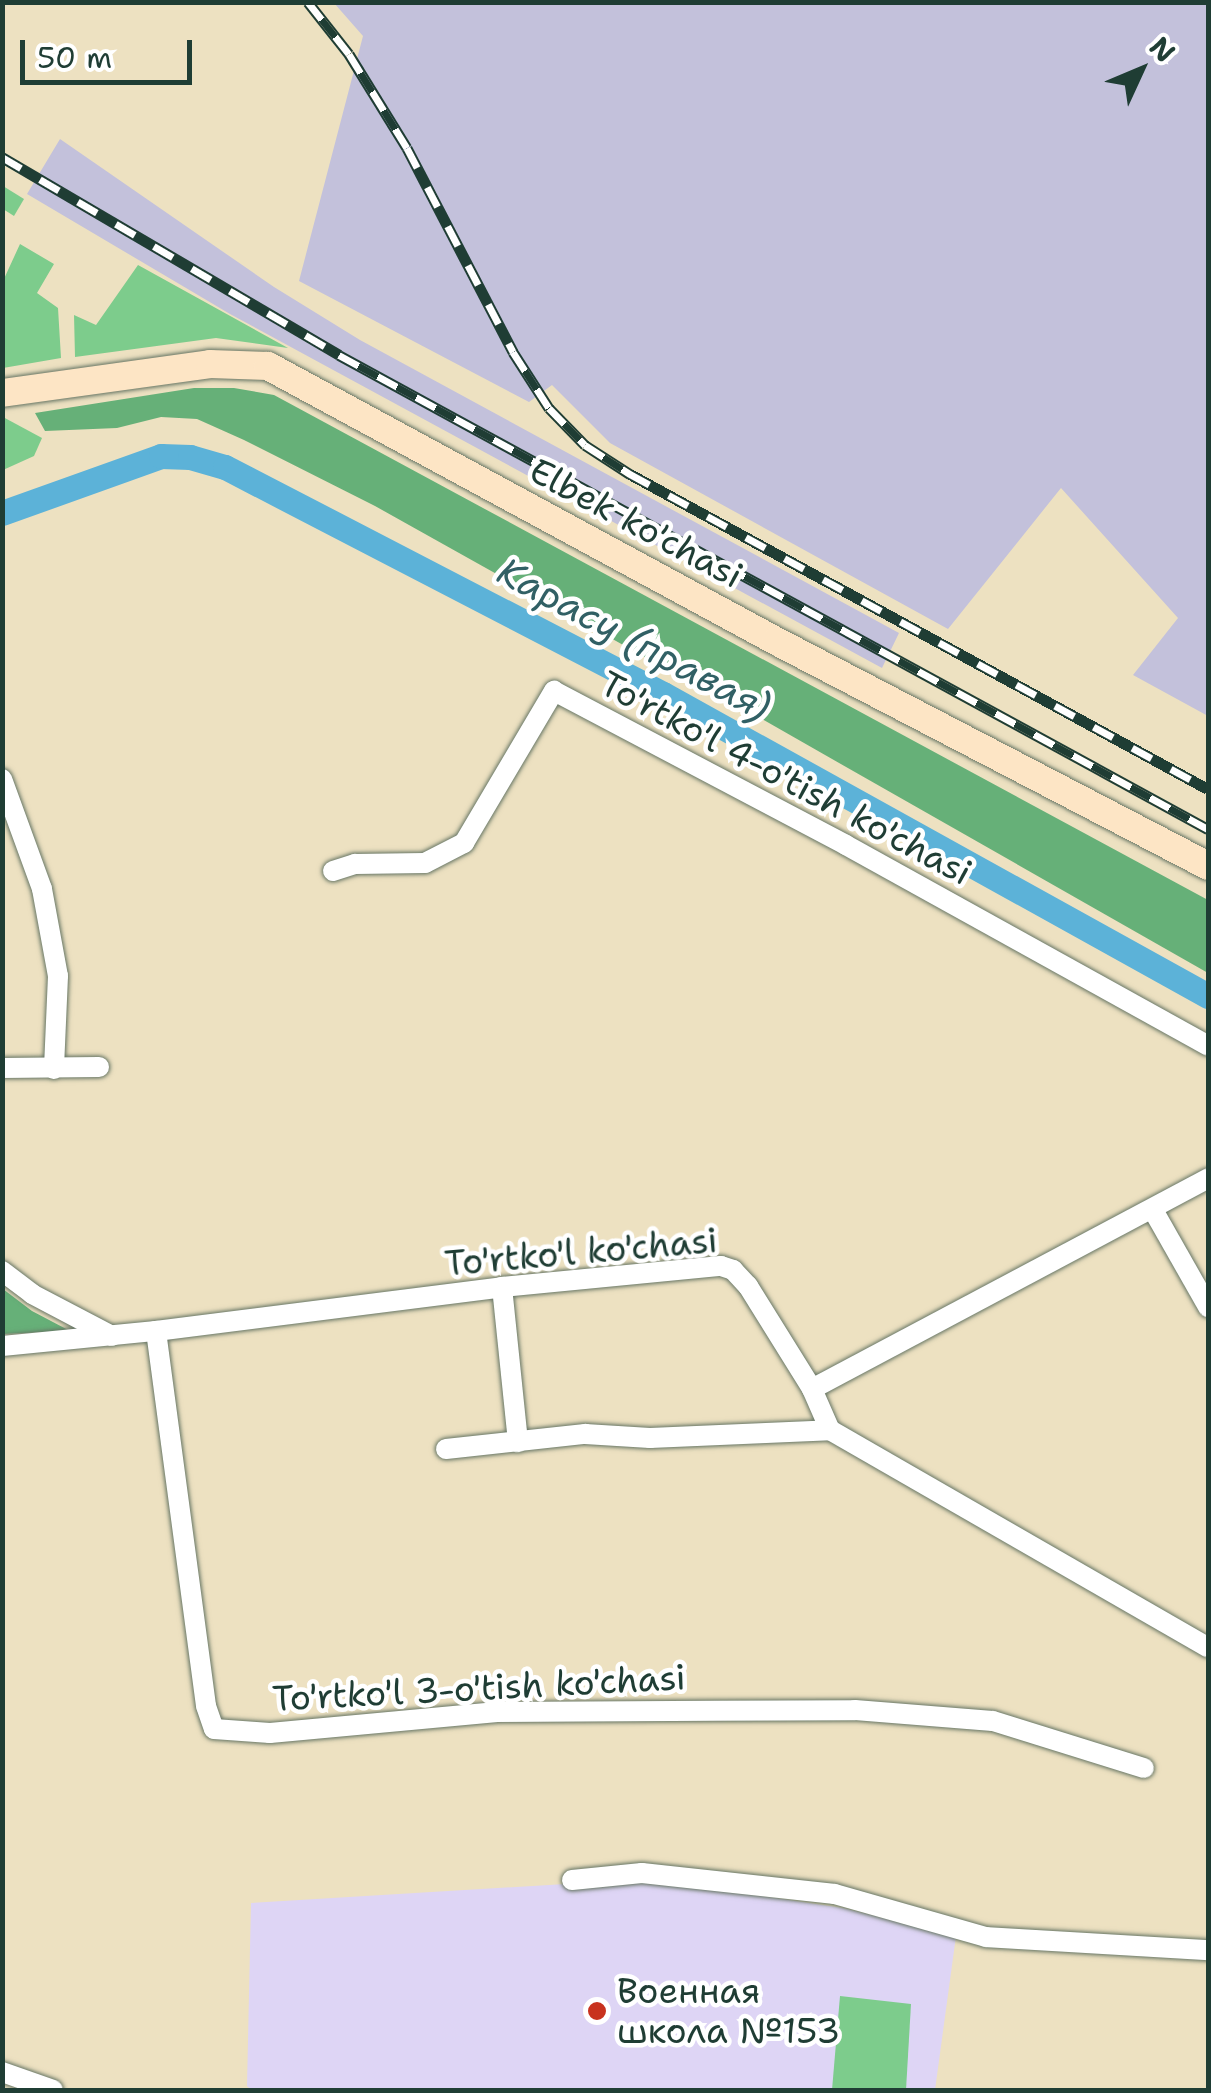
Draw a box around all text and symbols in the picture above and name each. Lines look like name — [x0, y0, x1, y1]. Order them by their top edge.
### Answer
scale bar — [25, 20, 198, 82]
north arrow — [1091, 20, 1191, 120]
text: N — [1141, 28, 1184, 70]
text: 50 m — [37, 37, 112, 78]
street label: Elbek ko'chasi — [522, 449, 750, 597]
water label: Карасу (правая) — [490, 548, 778, 730]
street label: To'rtko'l 4-o'tish ko'chasi — [593, 662, 979, 894]
street label: To'rtko'l ko'chasi — [443, 1219, 719, 1285]
street label: To'rtko'l 3-o'tish ko'chasi — [271, 1656, 687, 1720]
place label: Военная школа №153 — [617, 1970, 840, 2052]
marker: Военная школа №153 — [586, 2000, 608, 2022]

